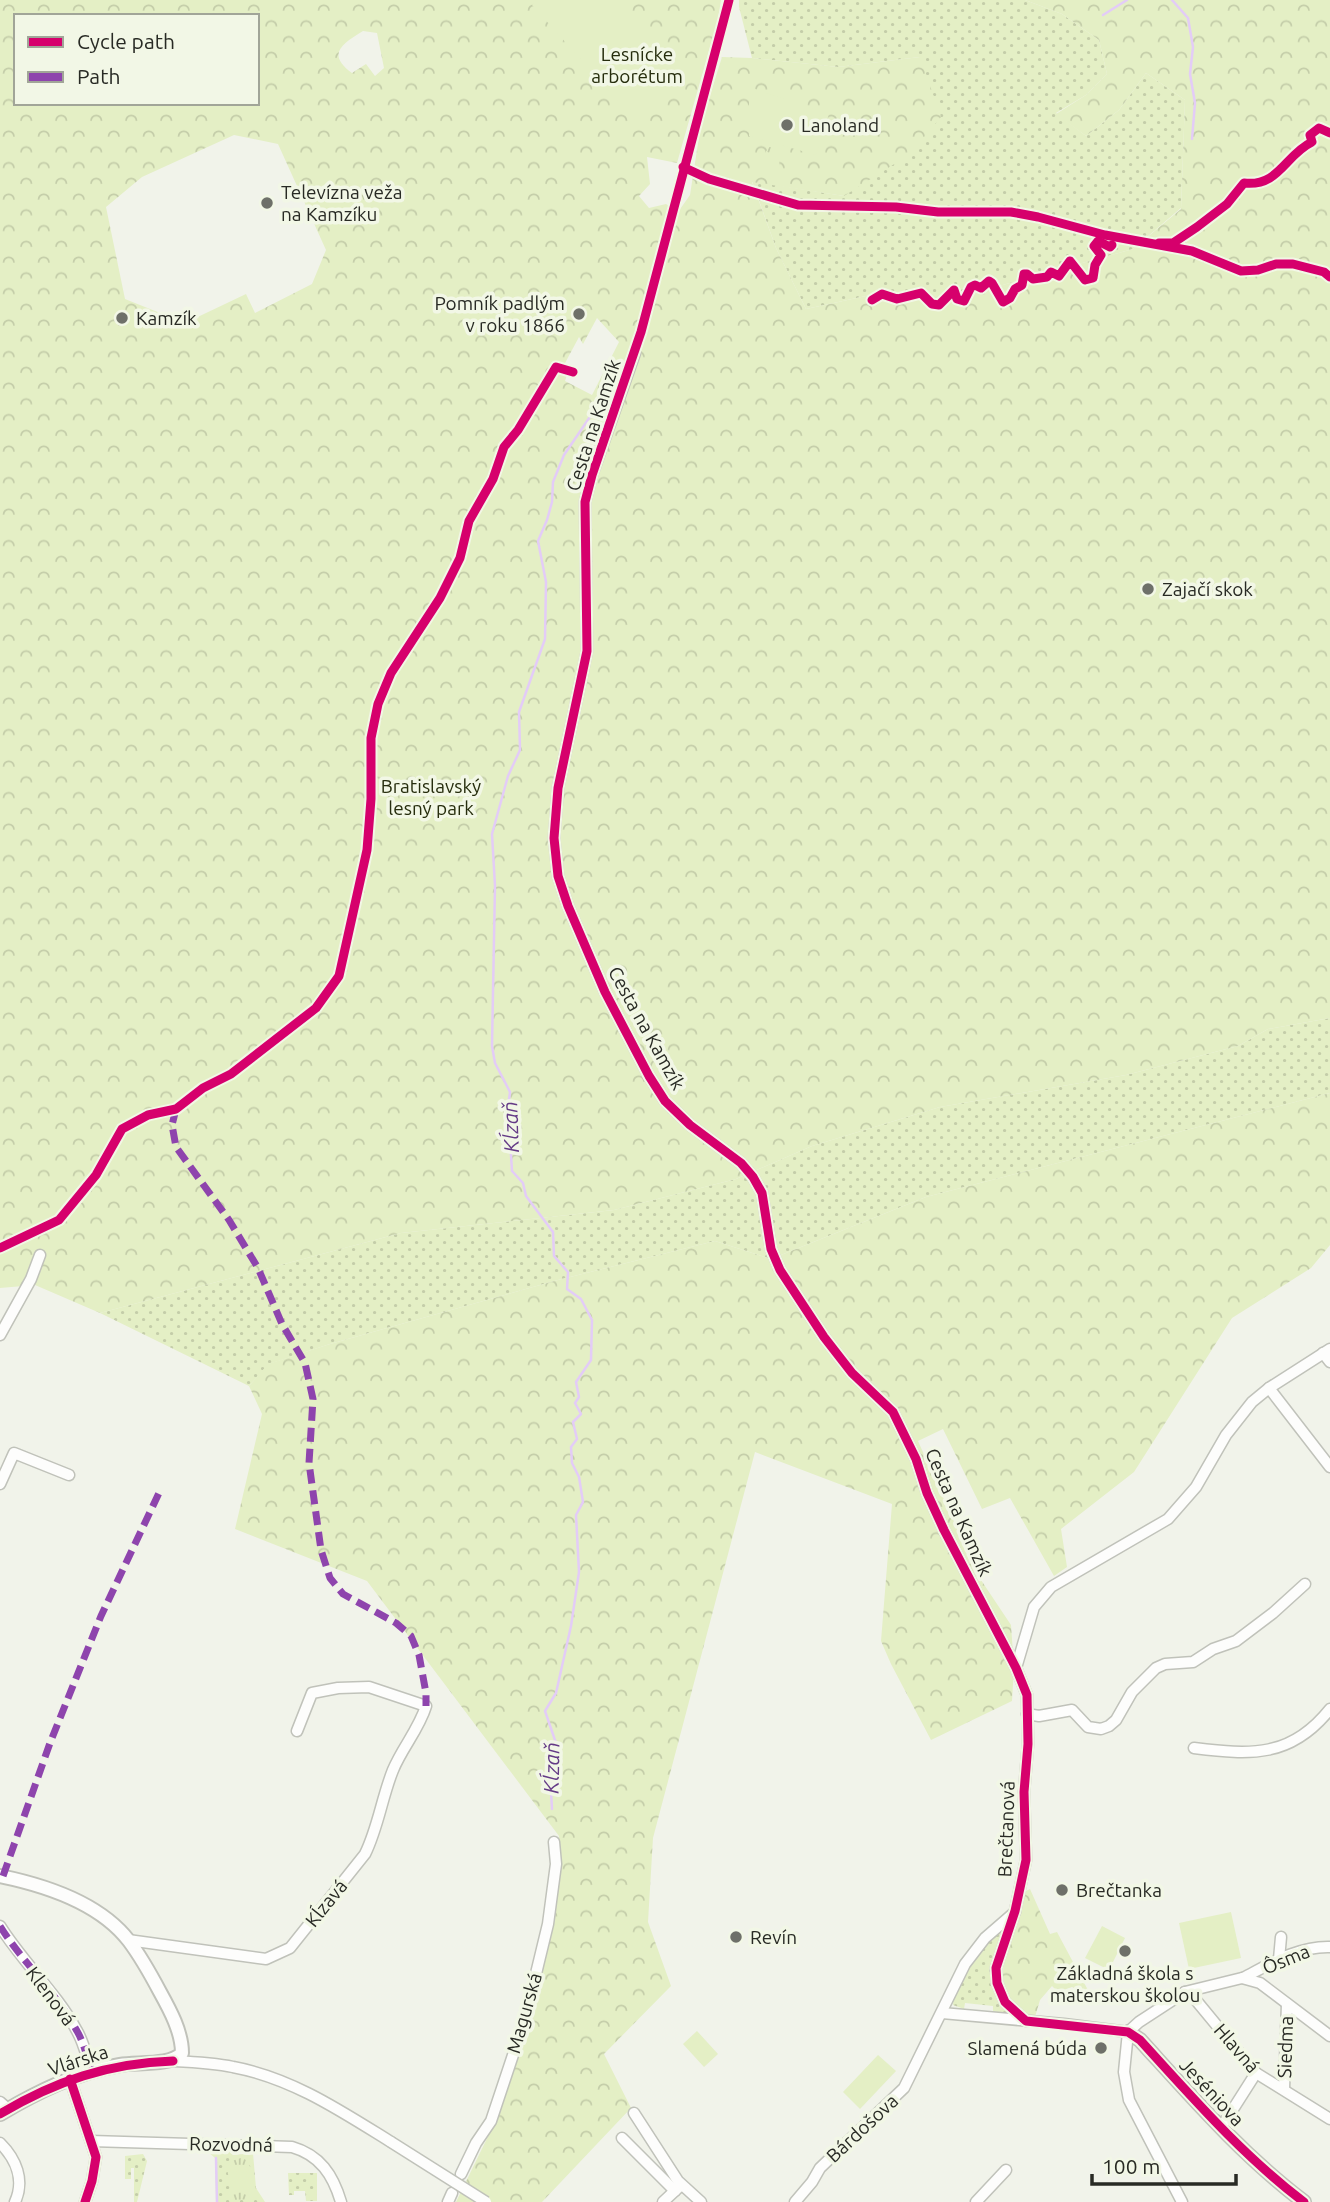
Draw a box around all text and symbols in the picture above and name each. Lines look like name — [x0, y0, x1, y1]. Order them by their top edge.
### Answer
legend — [14, 14, 259, 105]
text: Cycle path — [77, 29, 175, 53]
park label: Lesnícke arborétum — [591, 43, 683, 87]
text: Path — [77, 64, 120, 88]
place label: Lanoland — [801, 114, 879, 136]
marker: Lanoland — [779, 117, 795, 133]
place label: Televízna veža na Kamzíku — [281, 181, 402, 225]
marker: Televízna veža na Kamzíku — [259, 195, 275, 211]
place label: Pomník padlým v roku 1866 — [434, 292, 565, 336]
marker: Pomník padlým v roku 1866 — [571, 306, 587, 322]
place label: Kamzík — [136, 307, 197, 329]
marker: Kamzík — [114, 310, 130, 326]
street label: Cesta na Kamzík — [561, 356, 625, 494]
place label: Zajačí skok — [1162, 578, 1253, 600]
marker: Zajačí skok — [1140, 581, 1156, 597]
park label: Bratislavský lesný park — [381, 775, 481, 819]
street label: Cesta na Kamzík — [604, 963, 690, 1094]
water label: Kĺzaň — [497, 1101, 523, 1153]
street label: Cesta na Kamzík — [921, 1445, 997, 1580]
water label: Kĺzaň — [539, 1742, 563, 1794]
street label: Brečtanová — [993, 1780, 1019, 1878]
street label: Kĺzavá — [300, 1875, 352, 1931]
place label: Brečtanka — [1076, 1879, 1162, 1901]
marker: Brečtanka — [1054, 1882, 1070, 1898]
place label: Revín — [750, 1926, 797, 1948]
marker: Revín — [728, 1929, 744, 1945]
street label: Ôsma — [1259, 1940, 1313, 1978]
marker: Základná škola s materskou školou — [1117, 1943, 1133, 1959]
street label: Klenová — [22, 1962, 80, 2030]
place label: Základná škola s materskou školou — [1050, 1962, 1200, 2006]
street label: Magurská — [502, 1970, 546, 2056]
street label: Siedma — [1273, 2015, 1297, 2079]
street label: Hlavná — [1210, 2019, 1264, 2077]
place label: Slamená búda — [968, 2037, 1087, 2059]
street label: Vlárska — [45, 2040, 111, 2080]
marker: Slamená búda — [1093, 2040, 1109, 2056]
street label: Jeséniova — [1175, 2054, 1249, 2130]
street label: Bárdošova — [822, 2089, 902, 2167]
street label: Rozvodná — [189, 2132, 273, 2156]
scale bar — [1092, 2142, 1236, 2186]
text: 100 m — [1102, 2154, 1160, 2178]

